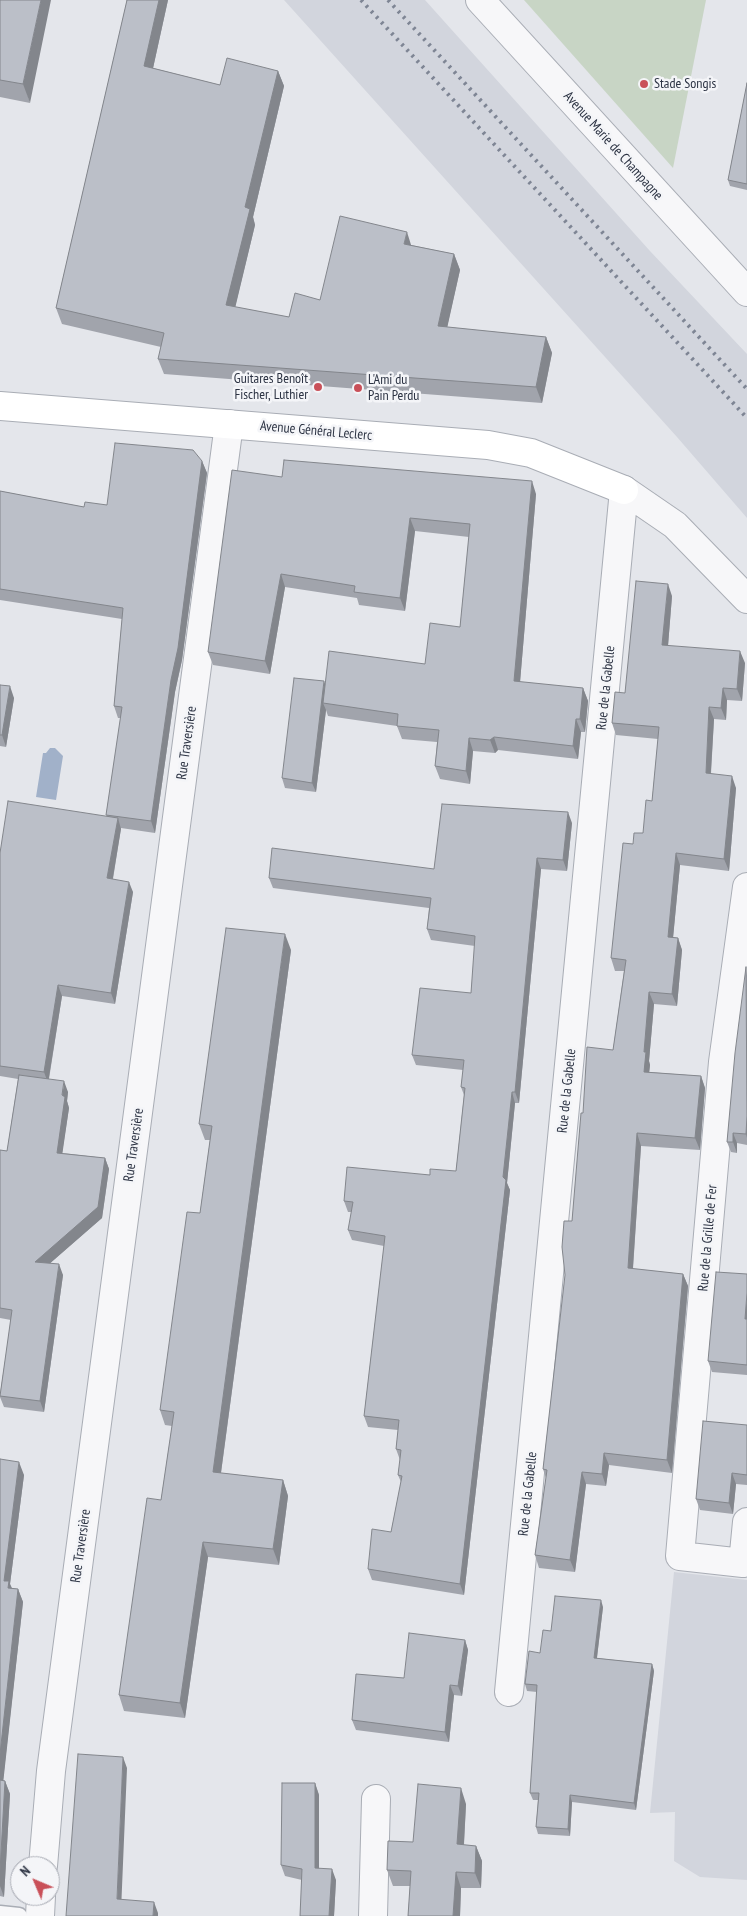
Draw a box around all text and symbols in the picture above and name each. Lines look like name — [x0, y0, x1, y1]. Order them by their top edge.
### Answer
place label: Stade Songis — [654, 76, 716, 92]
marker: Stade Songis — [638, 78, 650, 90]
street label: Avenue Marie de Champagne — [560, 88, 666, 204]
place label: Guitares Benoît Fischer, Luthier — [234, 371, 308, 404]
place label: L'Ami du Pain Perdu — [368, 372, 419, 404]
marker: Guitares Benoît Fischer, Luthier — [312, 381, 324, 393]
marker: L'Ami du Pain Perdu — [352, 382, 364, 394]
street label: Avenue Général Leclerc — [259, 418, 373, 444]
street label: Rue de la Gabelle — [593, 645, 619, 731]
street label: Rue Traversière — [174, 705, 200, 781]
street label: Rue de la Gabelle — [554, 1048, 580, 1134]
street label: Rue Traversière — [121, 1107, 147, 1183]
street label: Rue de la Grille de Fer — [695, 1184, 721, 1292]
street label: Rue de la Gabelle — [515, 1451, 541, 1537]
street label: Rue Traversière — [68, 1508, 94, 1584]
north arrow — [10, 1856, 60, 1906]
text: N — [16, 1862, 34, 1880]

